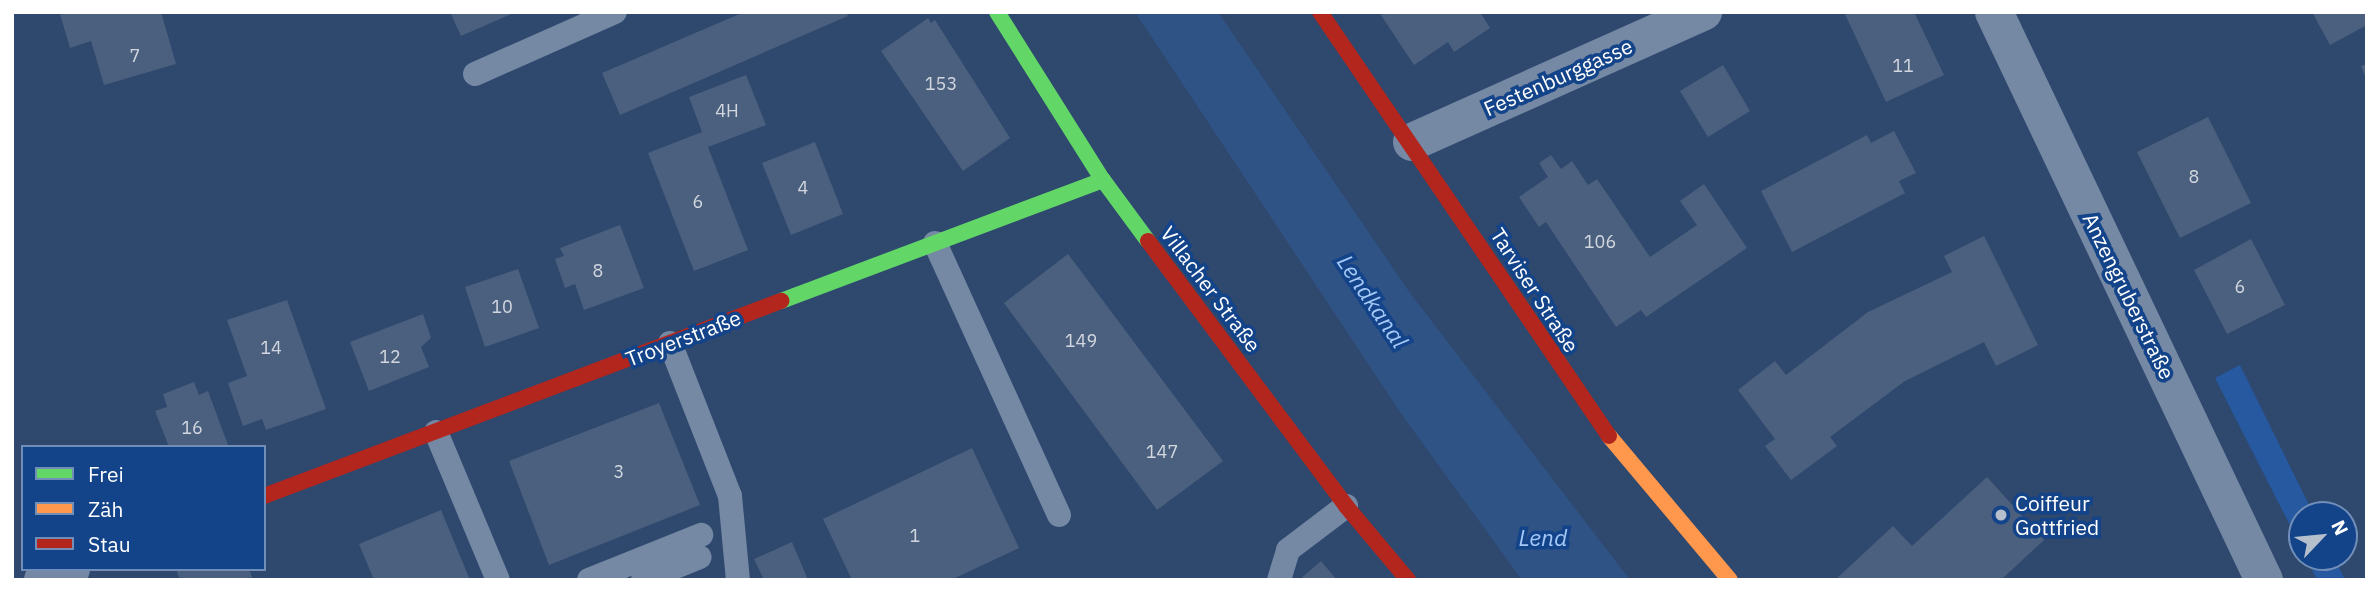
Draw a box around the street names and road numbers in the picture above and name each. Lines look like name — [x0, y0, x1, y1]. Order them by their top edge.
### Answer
street label: Festenburggasse — [1480, 33, 1636, 121]
street label: Anzengruberstraße — [2078, 209, 2180, 383]
street label: Villacher Straße — [1156, 221, 1266, 357]
street label: Tarviser Straße — [1485, 223, 1585, 357]
street label: Troyerstraße — [622, 305, 744, 371]

